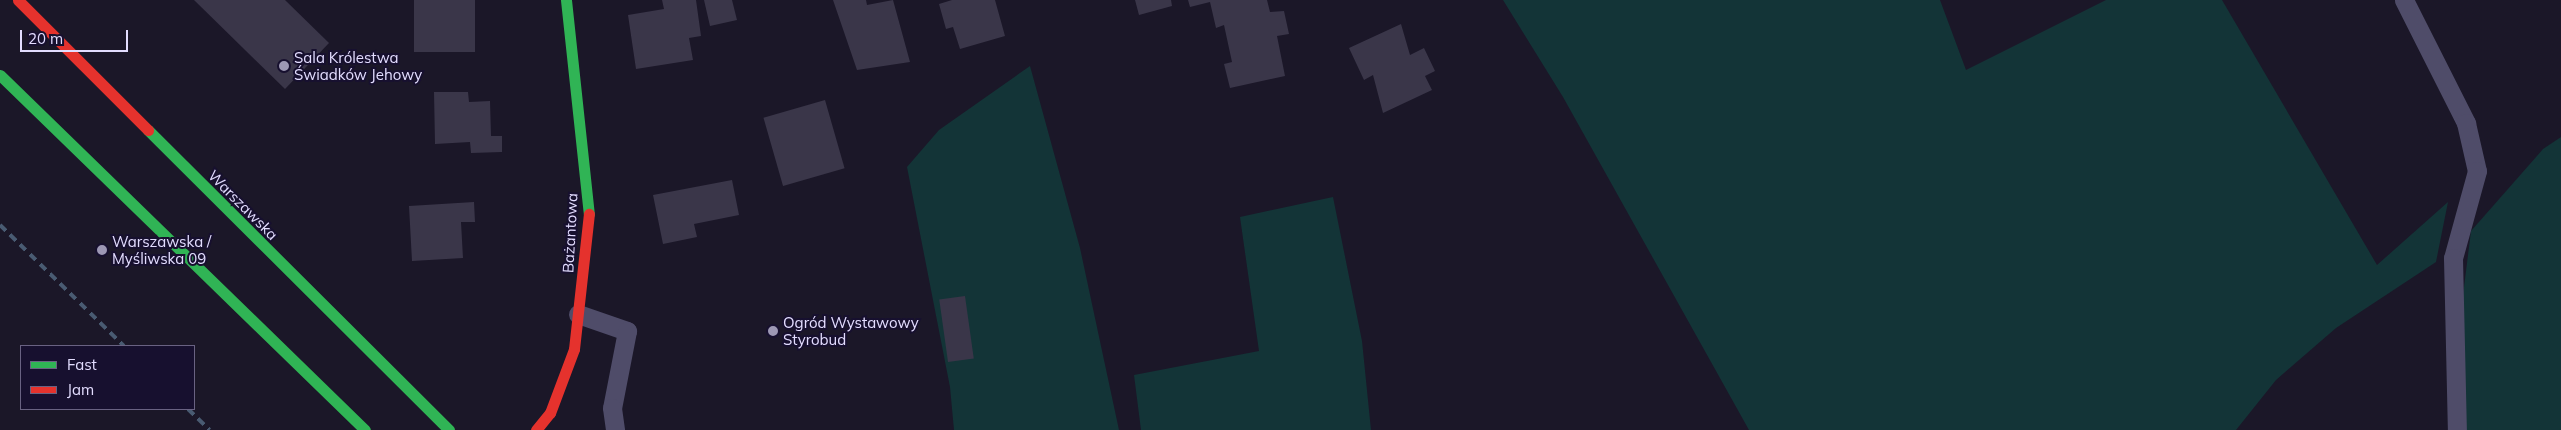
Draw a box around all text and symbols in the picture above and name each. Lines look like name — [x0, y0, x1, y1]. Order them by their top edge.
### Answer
scale bar — [22, 20, 130, 52]
text: 20 m — [28, 29, 63, 48]
place label: Sala Królestwa Świadków Jehowy — [294, 48, 422, 83]
marker: Sala Królestwa Świadków Jehowy — [278, 60, 290, 72]
street label: Warszawska — [204, 166, 282, 244]
street label: Bażantowa — [559, 192, 581, 274]
place label: Warszawska / Myśliwska 09 — [112, 232, 211, 267]
marker: Warszawska / Myśliwska 09 — [96, 244, 108, 256]
place label: Ogród Wystawowy Styrobud — [783, 313, 919, 348]
marker: Ogród Wystawowy Styrobud — [767, 325, 779, 337]
legend — [20, 345, 195, 410]
text: Fast — [67, 355, 97, 374]
text: Jam — [67, 380, 94, 399]

